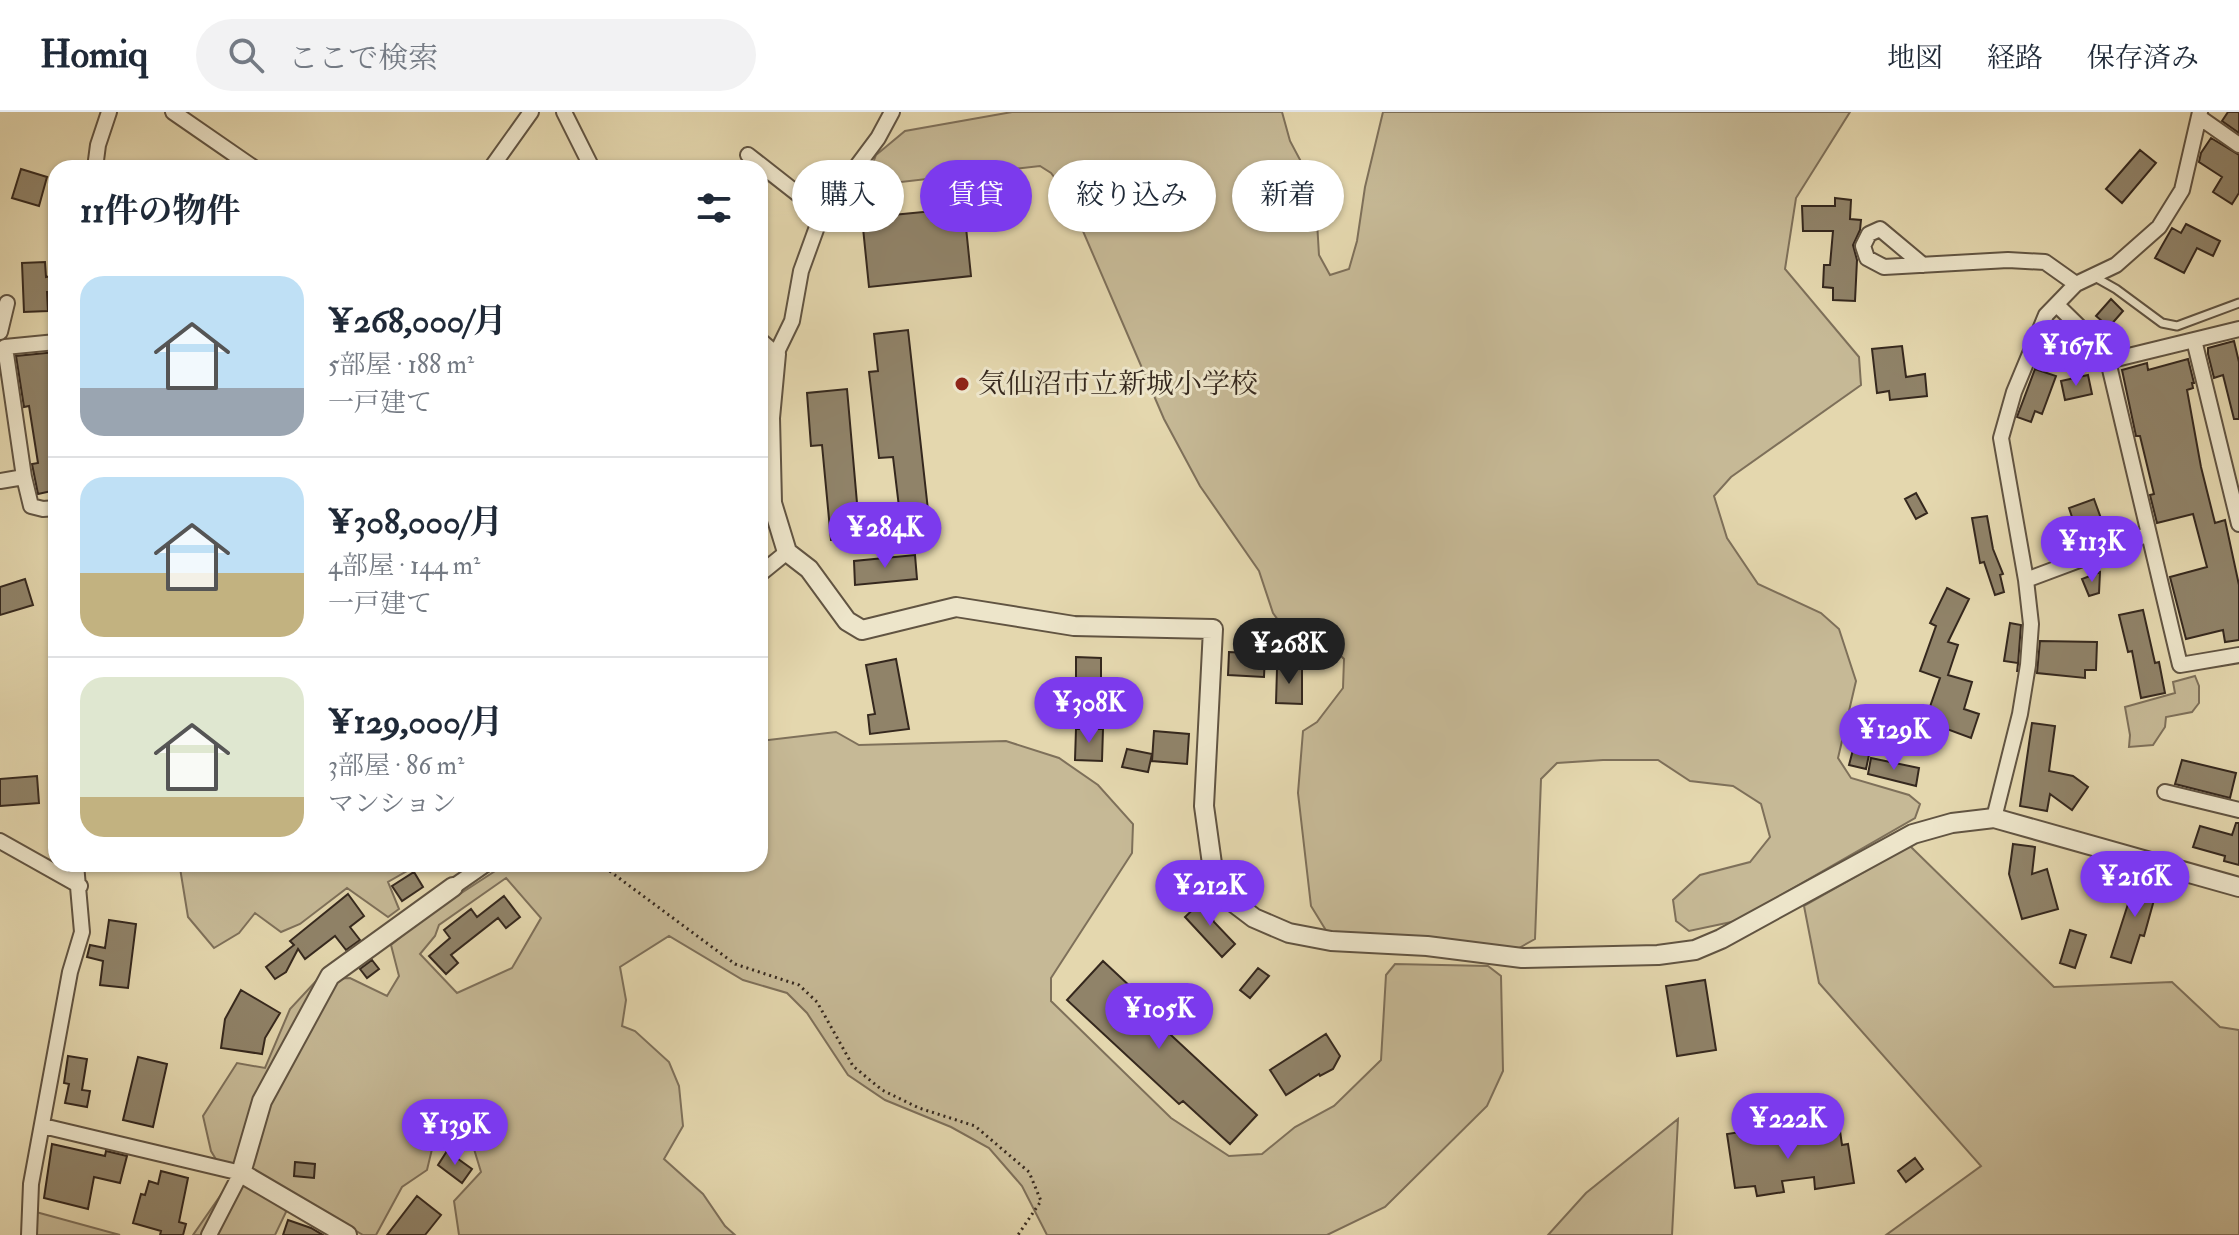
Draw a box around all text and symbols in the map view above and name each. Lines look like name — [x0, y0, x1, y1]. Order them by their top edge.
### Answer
search box — [196, 19, 756, 91]
text: Homiq — [40, 31, 148, 79]
icon: search — [224, 33, 268, 77]
text: ここで検索 — [288, 40, 438, 77]
text: 地図 — [1887, 41, 1943, 76]
text: 経路 — [1987, 41, 2043, 76]
text: 保存済み — [2087, 41, 2199, 76]
chip: 購入 — [792, 160, 904, 232]
chip: 賃貸 — [920, 160, 1032, 232]
chip: 絞り込み — [1048, 160, 1216, 232]
chip: 新着 — [1232, 160, 1344, 232]
icon: filters — [692, 186, 736, 230]
text: 11件の物件 — [80, 190, 240, 233]
text: ¥268,000/月 — [328, 300, 507, 343]
icon: home — [144, 308, 240, 404]
pin: ¥167K — [2020, 320, 2132, 388]
text: ¥167K — [2040, 330, 2112, 362]
text: 5部屋 · 188 m² — [328, 349, 474, 381]
place label: 気仙沼市立新城小学校 — [978, 367, 1258, 402]
marker: 気仙沼市立新城小学校 — [953, 375, 971, 393]
text: 一戸建て — [328, 387, 432, 419]
text: ¥308,000/月 — [328, 501, 503, 544]
pin: ¥284K — [829, 502, 941, 570]
icon: home — [144, 509, 240, 605]
text: ¥284K — [846, 512, 924, 544]
pin: ¥113K — [2036, 516, 2148, 584]
text: ¥113K — [2059, 526, 2125, 558]
text: 4部屋 · 144 m² — [328, 550, 480, 582]
text: 一戸建て — [328, 588, 432, 620]
pin: ¥268K — [1233, 618, 1345, 686]
text: ¥268K — [1251, 628, 1327, 660]
pin: ¥308K — [1033, 677, 1145, 745]
text: ¥308K — [1052, 687, 1126, 719]
text: ¥129,000/月 — [328, 701, 504, 744]
pin: ¥129K — [1838, 704, 1950, 772]
icon: home — [144, 709, 240, 805]
text: ¥129K — [1857, 714, 1931, 746]
text: 3部屋 · 86 m² — [328, 750, 464, 782]
text: マンション — [328, 788, 457, 820]
pin: ¥216K — [2079, 851, 2191, 919]
pin: ¥212K — [1154, 860, 1266, 928]
text: ¥216K — [2098, 861, 2172, 893]
text: ¥212K — [1173, 870, 1247, 902]
pin: ¥105K — [1103, 983, 1215, 1051]
text: ¥105K — [1123, 993, 1195, 1025]
pin: ¥222K — [1732, 1093, 1844, 1161]
pin: ¥139K — [399, 1099, 511, 1167]
text: ¥222K — [1749, 1103, 1827, 1135]
text: ¥139K — [420, 1109, 490, 1141]

